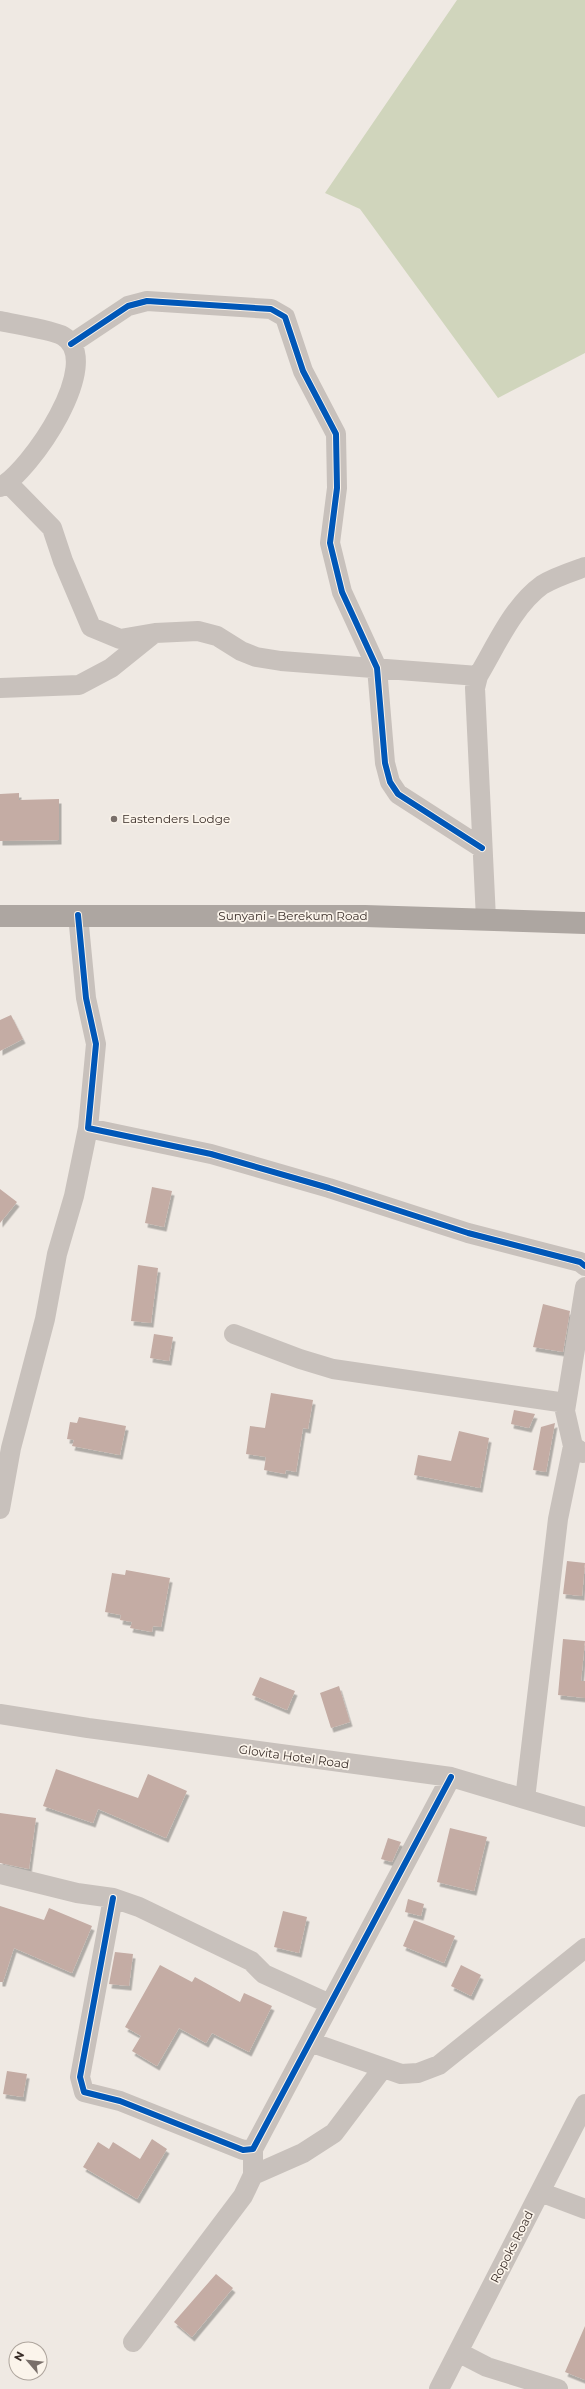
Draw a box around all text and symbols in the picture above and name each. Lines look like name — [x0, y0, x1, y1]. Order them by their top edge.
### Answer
place label: Eastenders Lodge — [122, 811, 230, 826]
marker: Eastenders Lodge — [109, 814, 119, 824]
street label: Sunyani - Berekum Road — [218, 908, 368, 923]
street label: Glovita Hotel Road — [238, 1741, 350, 1772]
street label: Ropoks Road — [487, 2208, 536, 2285]
north arrow — [8, 2341, 48, 2381]
text: N — [11, 2349, 27, 2364]

